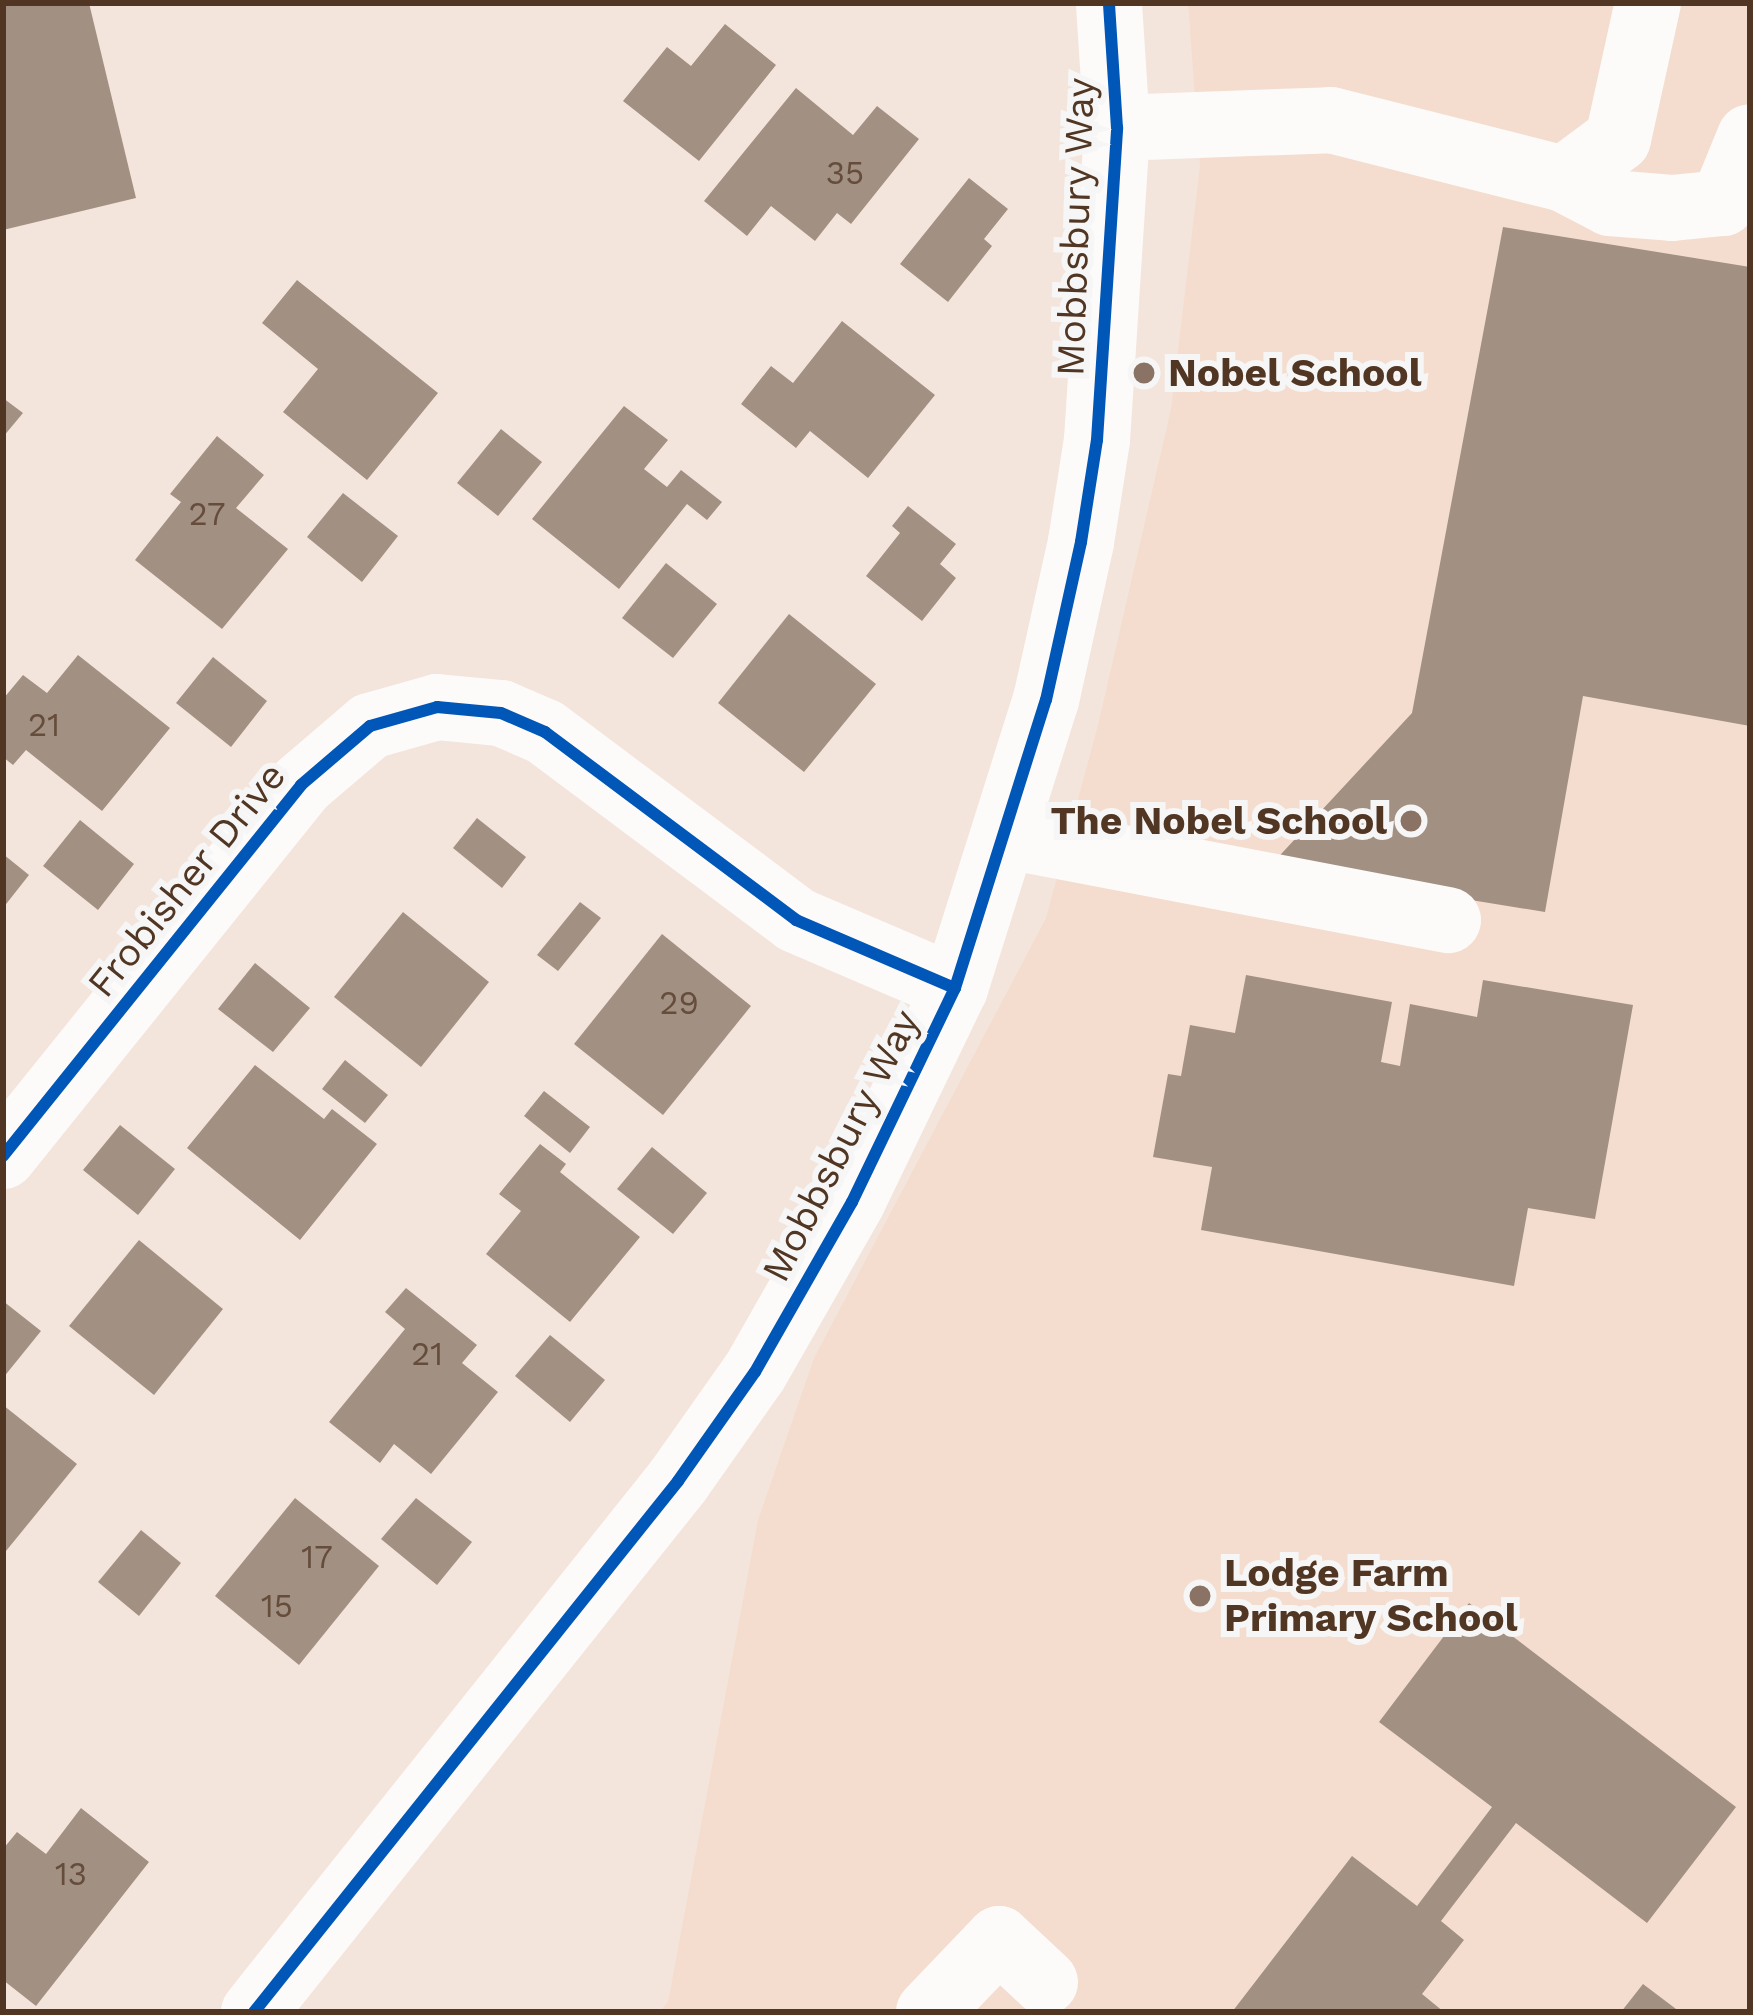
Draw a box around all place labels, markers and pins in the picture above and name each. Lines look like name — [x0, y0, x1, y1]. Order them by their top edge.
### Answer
place label: Nobel School — [1168, 350, 1422, 396]
marker: Nobel School — [1131, 360, 1157, 386]
place label: The Nobel School — [1050, 798, 1387, 844]
marker: The Nobel School — [1398, 808, 1424, 834]
place label: Lodge Farm Primary School — [1224, 1551, 1518, 1642]
marker: Lodge Farm Primary School — [1187, 1583, 1213, 1609]

